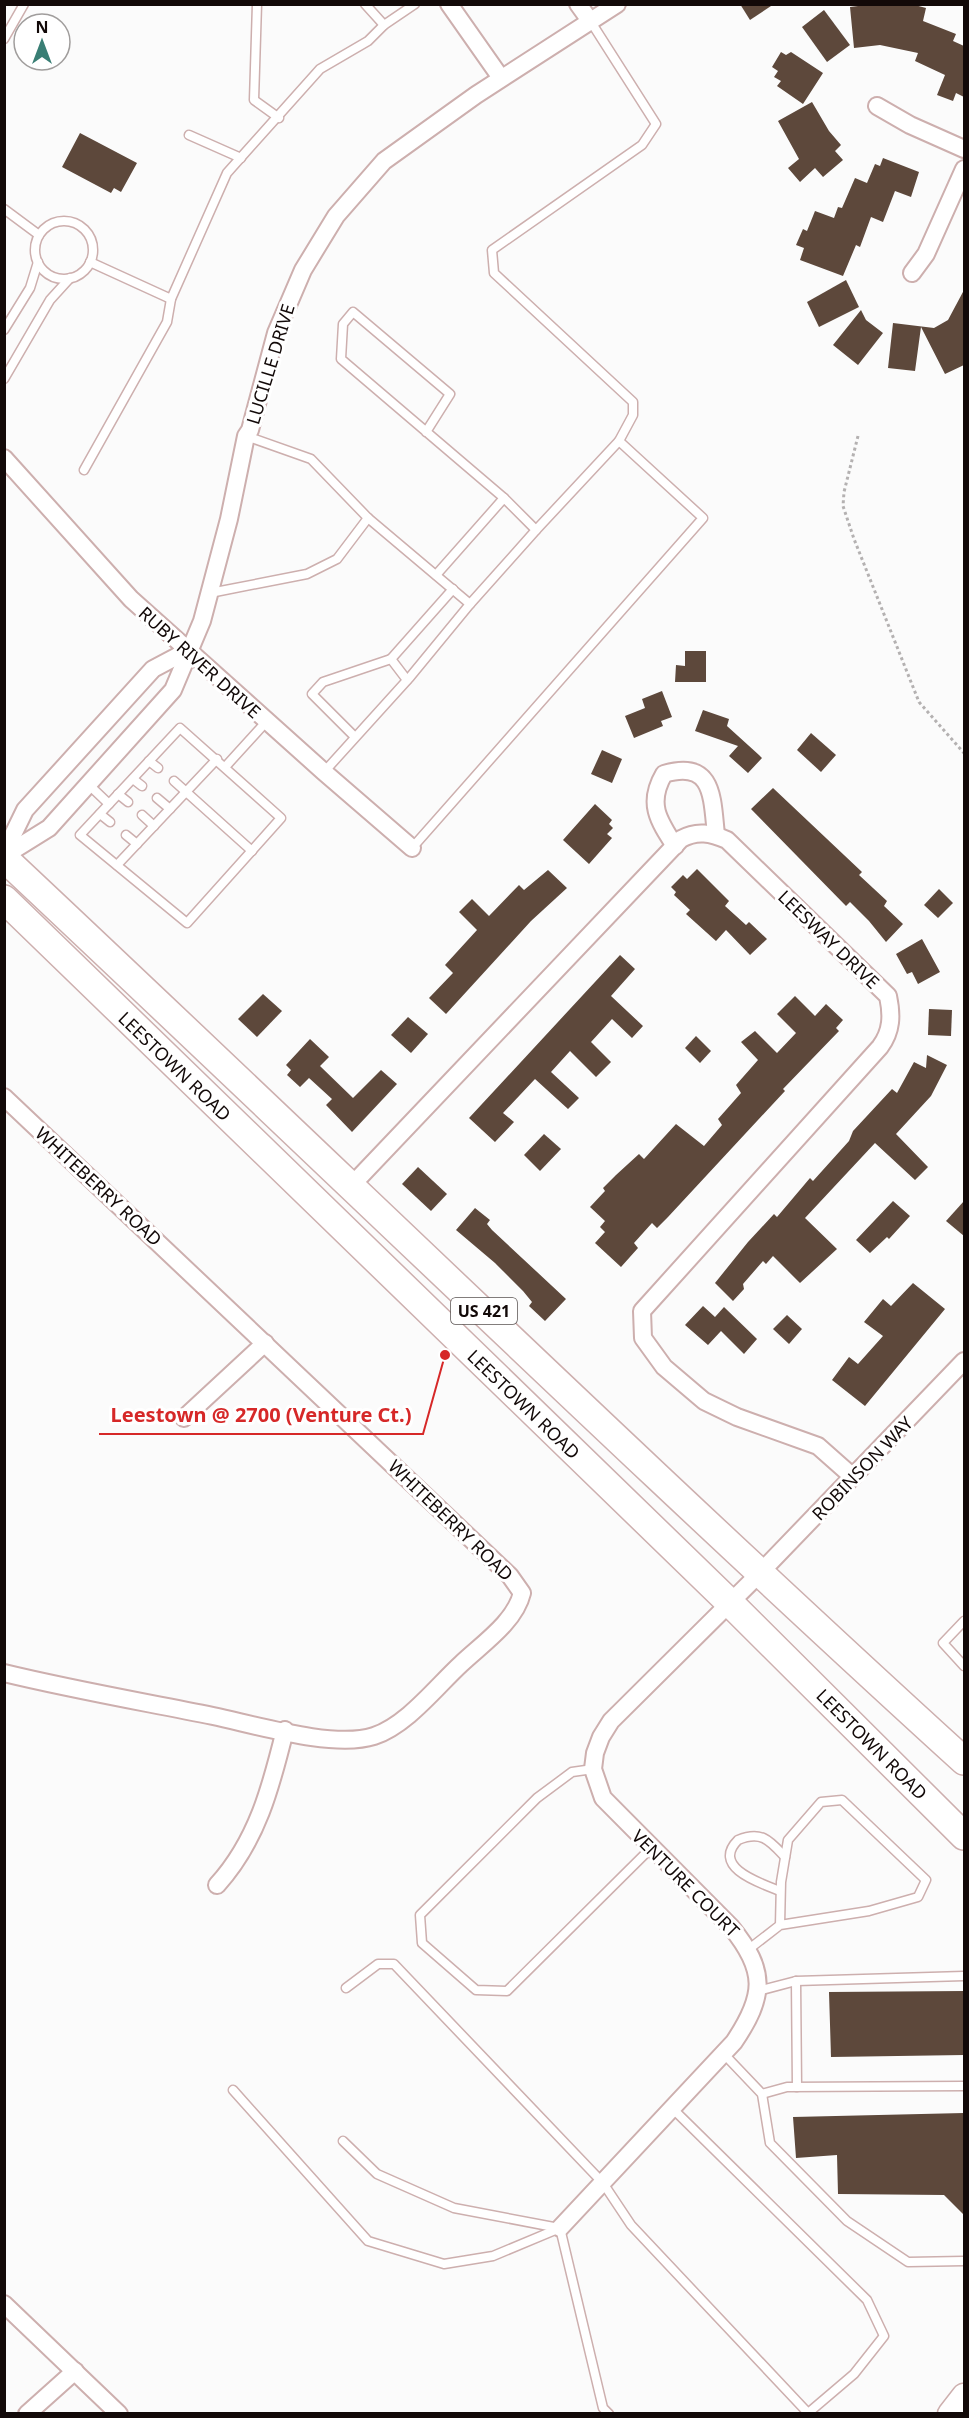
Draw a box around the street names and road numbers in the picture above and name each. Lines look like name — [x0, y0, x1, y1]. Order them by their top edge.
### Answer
street label: LUCILLE DRIVE — [240, 301, 300, 427]
street label: RUBY RIVER DRIVE — [134, 601, 266, 723]
street label: LEESWAY DRIVE — [773, 885, 885, 993]
street label: LEESTOWN ROAD — [114, 1006, 236, 1126]
street label: WHITEBERRY ROAD — [31, 1121, 167, 1251]
road number: US 421 — [451, 1298, 517, 1324]
street label: LEESTOWN ROAD — [463, 1344, 585, 1464]
street label: ROBINSON WAY — [806, 1410, 918, 1525]
street label: WHITEBERRY ROAD — [383, 1454, 519, 1586]
street label: LEESTOWN ROAD — [811, 1683, 933, 1805]
street label: VENTURE COURT — [627, 1824, 745, 1942]

